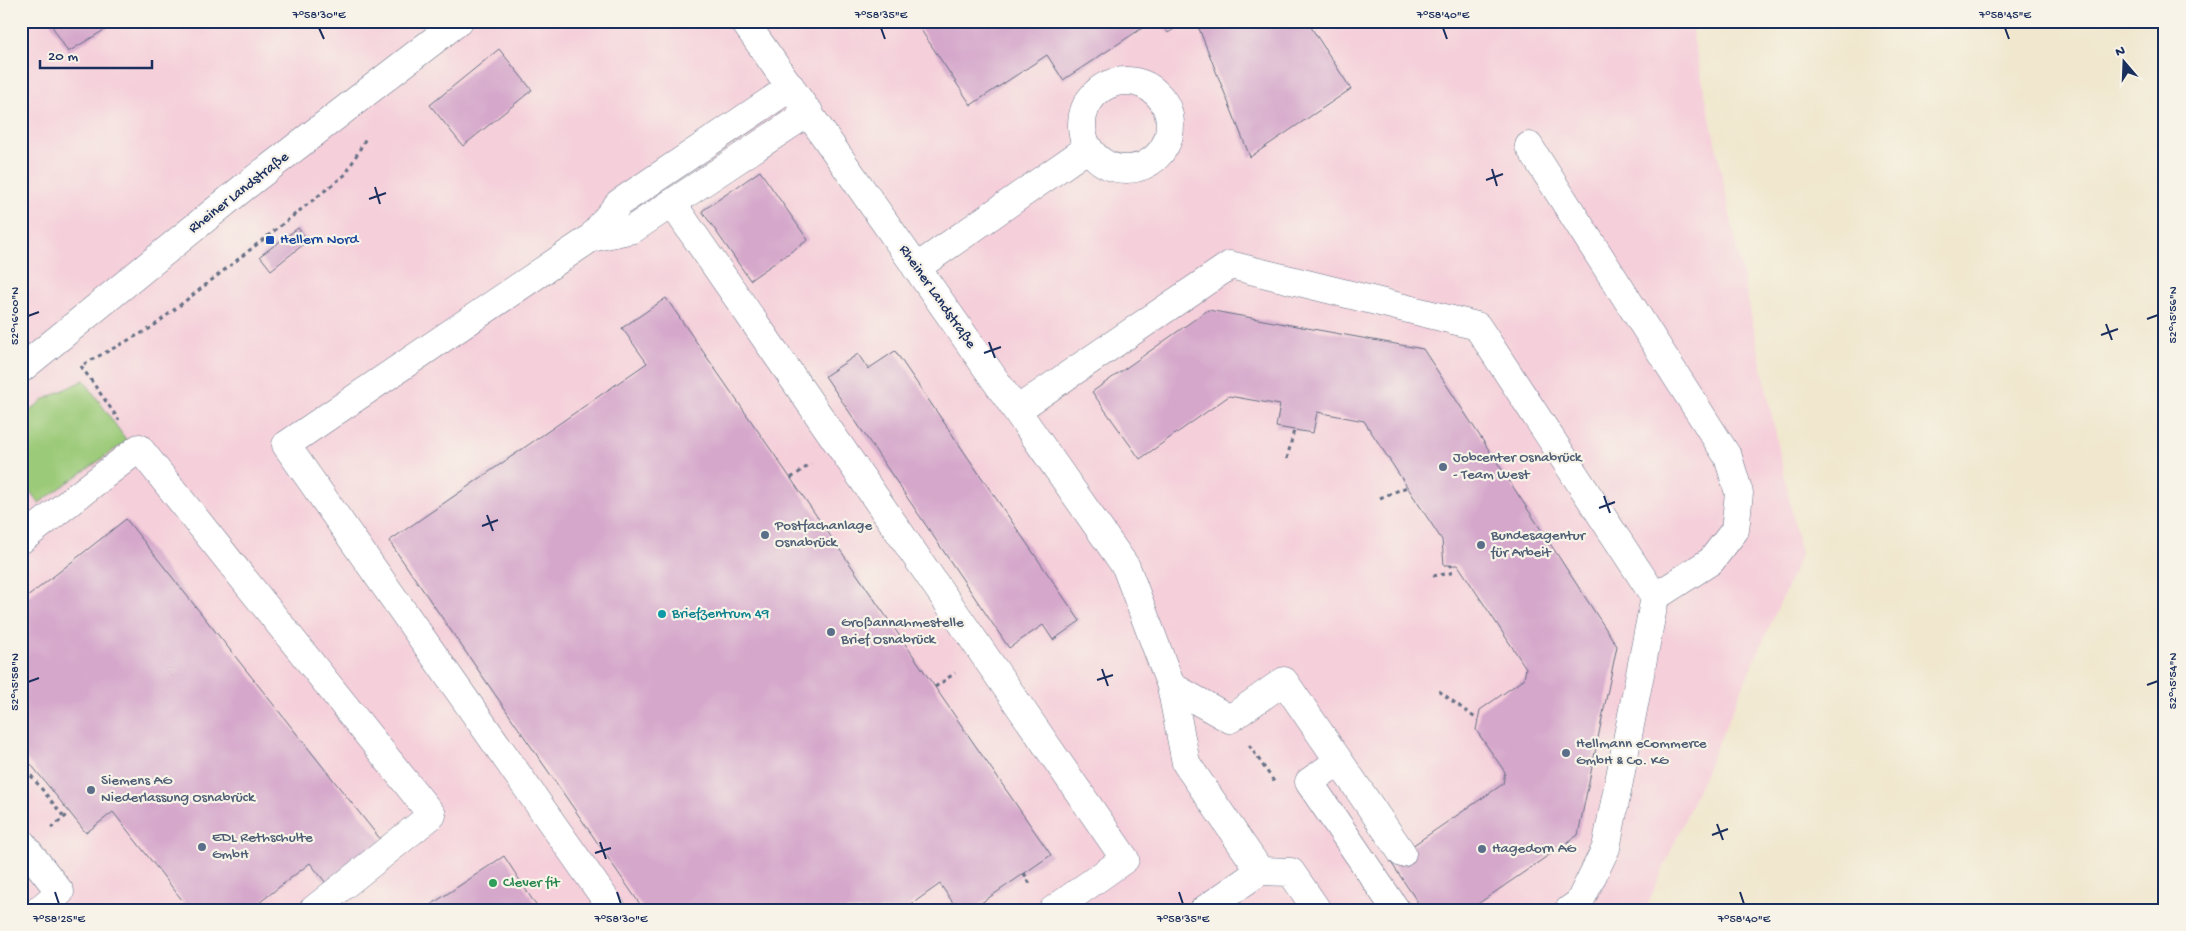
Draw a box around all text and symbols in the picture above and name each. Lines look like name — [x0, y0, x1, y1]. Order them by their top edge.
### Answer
text: 7°58'30"E — [291, 9, 346, 23]
text: 7°58'35"E — [854, 9, 908, 23]
text: 7°58'40"E — [1416, 9, 1470, 23]
text: 7°58'45"E — [1978, 9, 2032, 23]
scale bar — [40, 38, 152, 70]
north arrow — [2098, 38, 2148, 88]
text: N — [2113, 43, 2128, 62]
text: 20 m — [48, 48, 78, 66]
street label: Rheiner Landstraße — [185, 148, 293, 238]
place label: Hellern Nord — [280, 231, 360, 249]
marker: Hellern Nord — [264, 234, 276, 246]
street label: Rheiner Landstraße — [894, 242, 980, 353]
text: 52°15'56"N — [2167, 286, 2181, 344]
text: 52°16'00"N — [9, 287, 23, 345]
place label: Jobcenter Osnabrück - Team West — [1453, 449, 1583, 484]
marker: Jobcenter Osnabrück - Team West — [1437, 461, 1449, 473]
place label: Postfachanlage Osnabrück — [774, 517, 872, 552]
place label: Bundesagentur für Arbeit — [1490, 527, 1587, 562]
marker: Postfachanlage Osnabrück — [759, 529, 771, 541]
marker: Bundesagentur für Arbeit — [1475, 539, 1487, 551]
place label: Briefzentrum 49 — [671, 605, 770, 623]
marker: Briefzentrum 49 — [656, 608, 668, 620]
place label: Großannahmestelle Brief Osnabrück — [840, 614, 964, 649]
marker: Großannahmestelle Brief Osnabrück — [825, 626, 837, 638]
text: 52°15'58"N — [9, 653, 23, 711]
text: 52°15'54"N — [2167, 653, 2181, 709]
place label: Hellmann eCommerce GmbH & Co. KG — [1576, 735, 1707, 770]
marker: Hellmann eCommerce GmbH & Co. KG — [1560, 747, 1572, 759]
place label: Siemens AG Niederlassung Osnabrück — [101, 772, 256, 807]
marker: Siemens AG Niederlassung Osnabrück — [85, 784, 97, 796]
place label: EDL Rethschulte GmbH — [212, 829, 313, 864]
place label: Hagedorn AG — [1492, 840, 1577, 858]
marker: EDL Rethschulte GmbH — [196, 841, 208, 853]
marker: Hagedorn AG — [1476, 843, 1488, 855]
place label: Clever fit — [503, 874, 561, 892]
marker: Clever fit — [487, 877, 499, 889]
text: 7°58'25"E — [32, 913, 86, 927]
text: 7°58'30"E — [593, 913, 648, 927]
text: 7°58'35"E — [1156, 913, 1210, 927]
text: 7°58'40"E — [1717, 913, 1771, 927]

